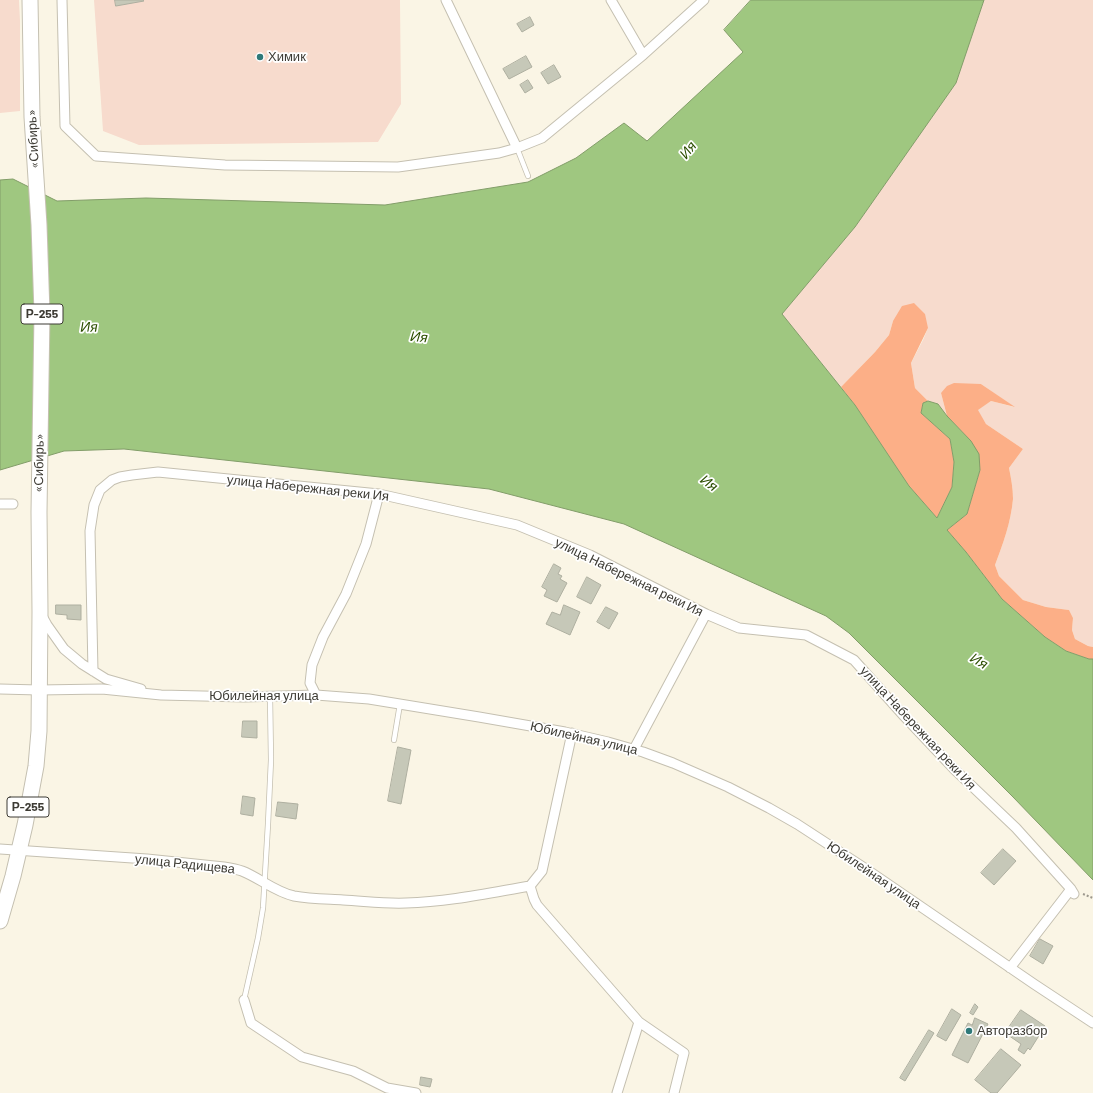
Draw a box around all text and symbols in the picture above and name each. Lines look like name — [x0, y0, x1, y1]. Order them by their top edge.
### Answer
place label: Химик — [268, 49, 306, 65]
marker: Химик — [255, 52, 265, 62]
street label: «Сибирь» — [24, 109, 42, 169]
water label: Ия — [676, 138, 700, 162]
road number: Р-255 — [21, 304, 63, 324]
water label: Ия — [80, 318, 98, 336]
water label: Ия — [409, 328, 429, 346]
street label: «Сибирь» — [31, 433, 47, 493]
water label: Ия — [697, 471, 721, 495]
street label: улица Набережная реки Ия — [226, 472, 390, 504]
street label: улица Набережная реки Ия — [552, 534, 706, 620]
water label: Ия — [967, 649, 991, 673]
street label: улица Набережная реки Ия — [857, 663, 979, 793]
street label: Юбилейная улица — [209, 688, 319, 704]
street label: Юбилейная улица — [529, 718, 639, 758]
road number: Р-255 — [7, 797, 49, 817]
street label: Юбилейная улица — [824, 838, 924, 912]
street label: улица Радищева — [134, 851, 236, 877]
place label: Авторазбор — [977, 1023, 1047, 1039]
marker: Авторазбор — [964, 1026, 974, 1036]

